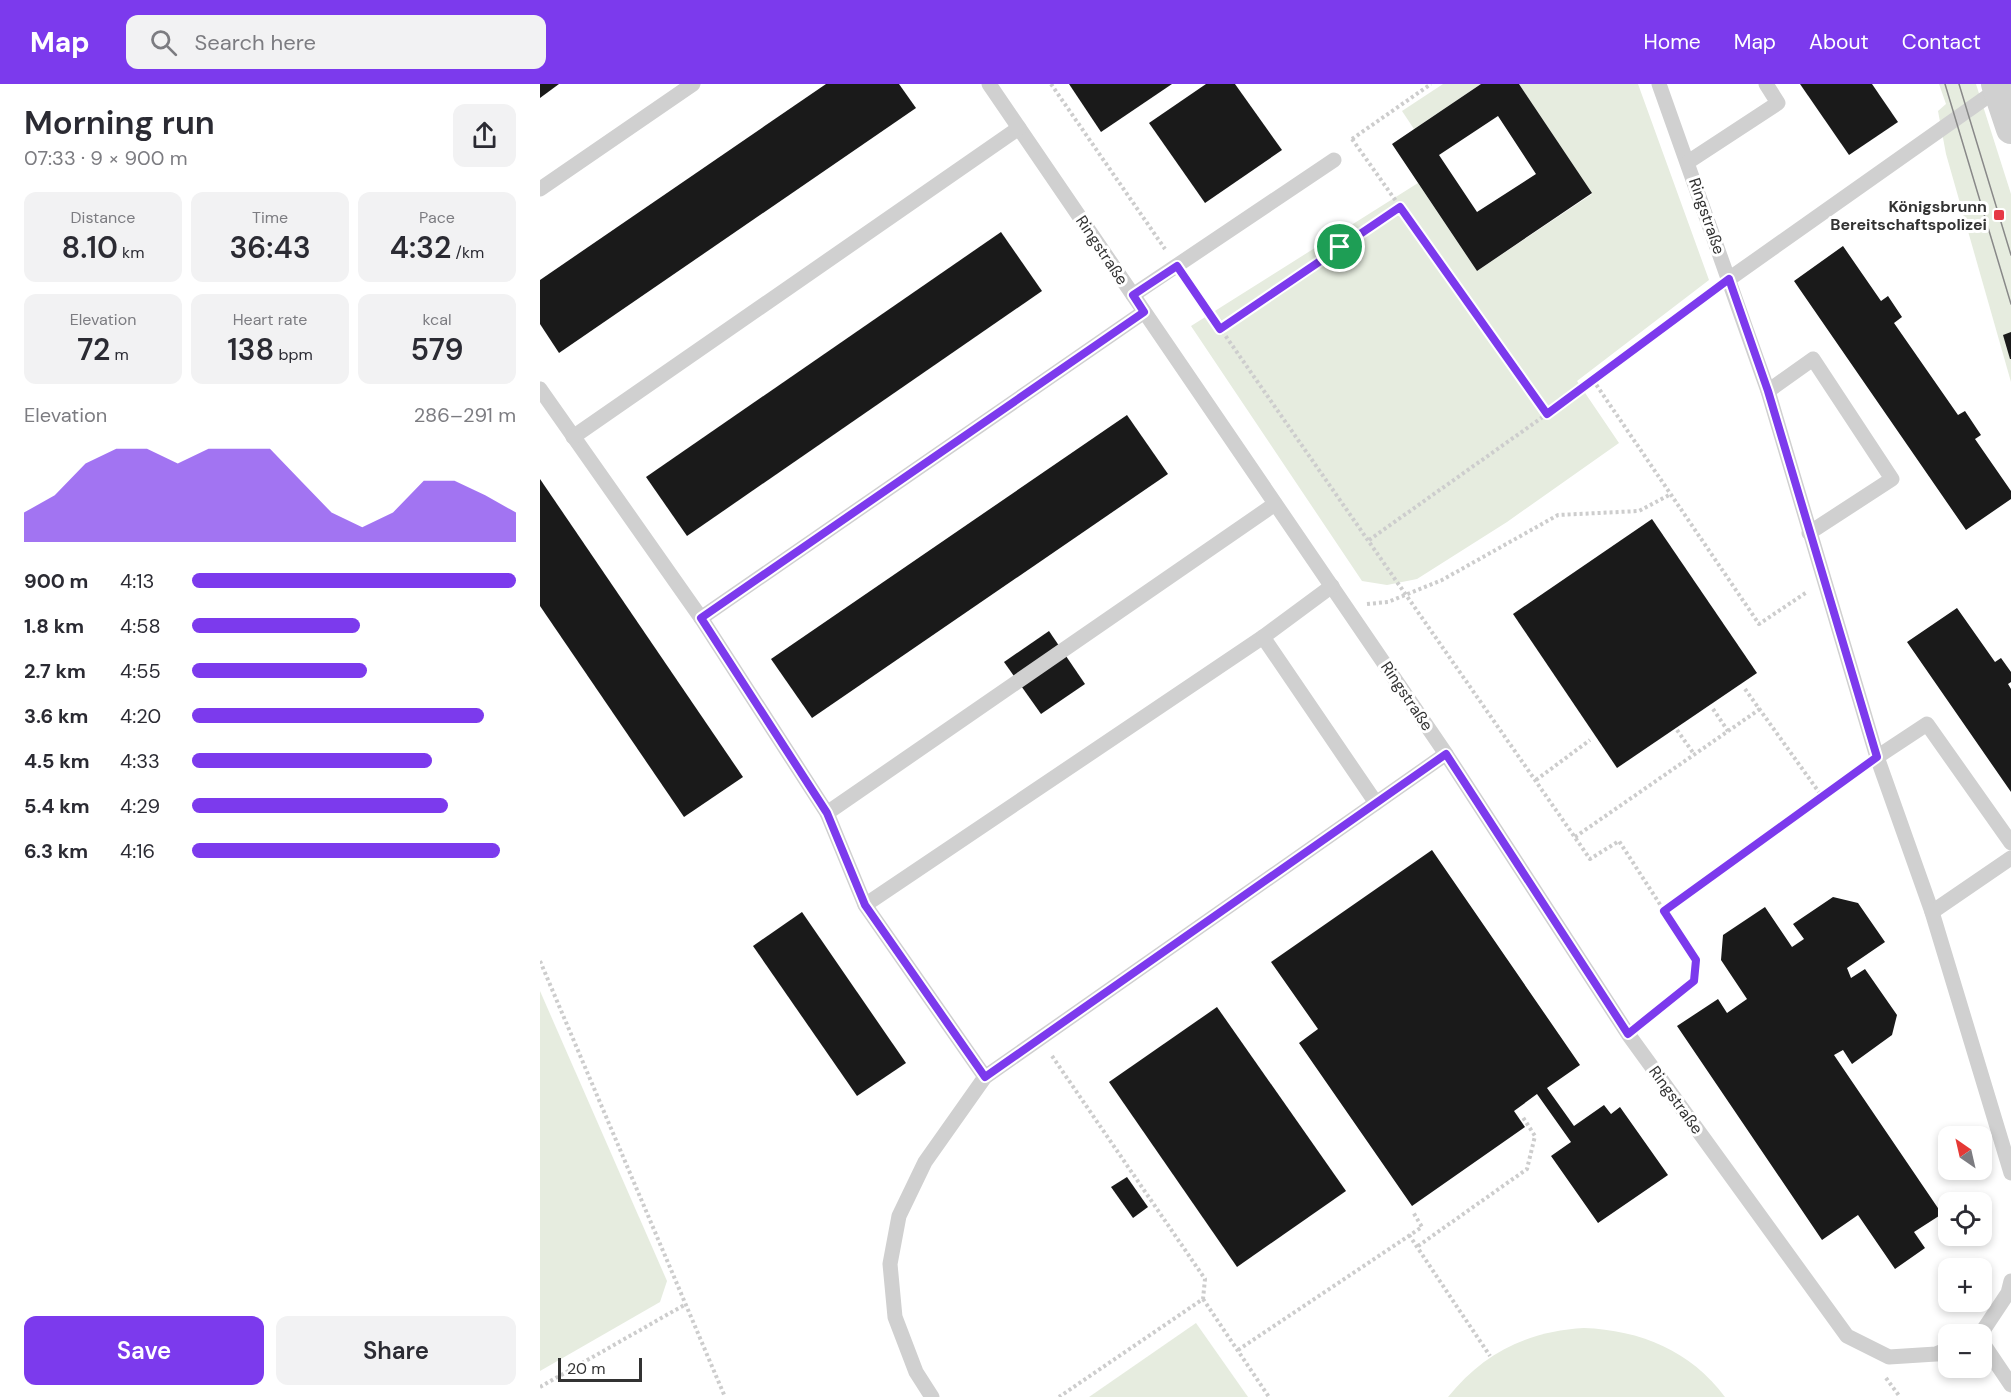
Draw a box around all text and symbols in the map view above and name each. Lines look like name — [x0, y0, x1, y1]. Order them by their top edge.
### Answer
search box — [126, 15, 546, 69]
text: Map — [30, 24, 90, 61]
icon: search — [147, 26, 180, 59]
text: Search here — [195, 28, 316, 57]
text: Home — [1643, 28, 1701, 56]
text: Map — [1734, 28, 1776, 56]
text: About — [1809, 28, 1869, 56]
text: Contact — [1902, 28, 1981, 56]
text: Morning run — [24, 101, 215, 144]
button: share — [453, 104, 516, 167]
text: 07:33 · 9 × 900 m — [24, 145, 188, 171]
street label: Ringstraße — [1684, 175, 1730, 257]
place label: Königsbrunn Bereitschaftspolizei — [1830, 196, 1987, 235]
text: Distance — [71, 207, 135, 228]
text: Time — [252, 207, 288, 228]
text: Pace — [419, 207, 455, 228]
marker: Königsbrunn Bereitschaftspolizei — [1992, 208, 2006, 222]
street label: Ringstraße — [1071, 211, 1133, 289]
pin — [1314, 221, 1365, 272]
text: 8.10 — [62, 228, 118, 267]
text: 36:43 — [229, 228, 311, 267]
text: 4:32 — [390, 228, 451, 267]
icon: arrive — [1323, 230, 1356, 263]
text: km — [118, 242, 144, 263]
text: /km — [451, 242, 484, 263]
text: Elevation — [70, 309, 136, 330]
text: Heart rate — [233, 309, 307, 330]
text: kcal — [423, 309, 451, 330]
text: 72 — [77, 330, 110, 369]
text: 138 — [227, 330, 274, 369]
text: 579 — [411, 330, 463, 369]
text: m — [110, 344, 129, 365]
text: bpm — [274, 344, 313, 365]
text: Elevation — [24, 402, 107, 428]
text: 286–291 m — [414, 402, 516, 428]
text: 900 m — [24, 568, 88, 594]
text: 4:13 — [120, 568, 154, 594]
text: 1.8 km — [24, 613, 84, 639]
text: 4:58 — [120, 613, 161, 639]
street label: Ringstraße — [1376, 657, 1438, 735]
text: 2.7 km — [24, 658, 86, 684]
text: 4:55 — [120, 658, 161, 684]
text: 3.6 km — [24, 703, 88, 729]
text: 4:20 — [120, 703, 161, 729]
text: 4.5 km — [24, 748, 90, 774]
text: 4:33 — [120, 748, 160, 774]
text: 5.4 km — [24, 793, 90, 819]
text: 4:29 — [120, 793, 160, 819]
text: 6.3 km — [24, 838, 88, 864]
text: 4:16 — [120, 838, 155, 864]
street label: Ringstraße — [1644, 1062, 1708, 1138]
north arrow — [1938, 1126, 1992, 1180]
map controls — [1938, 1126, 1992, 1378]
button: locate — [1938, 1192, 1992, 1246]
button: + — [1938, 1258, 1992, 1312]
button: Save — [24, 1316, 264, 1385]
button: Share — [276, 1316, 516, 1385]
button: − — [1938, 1324, 1992, 1378]
scale bar — [558, 1355, 642, 1382]
text: 20 m — [567, 1358, 606, 1379]

